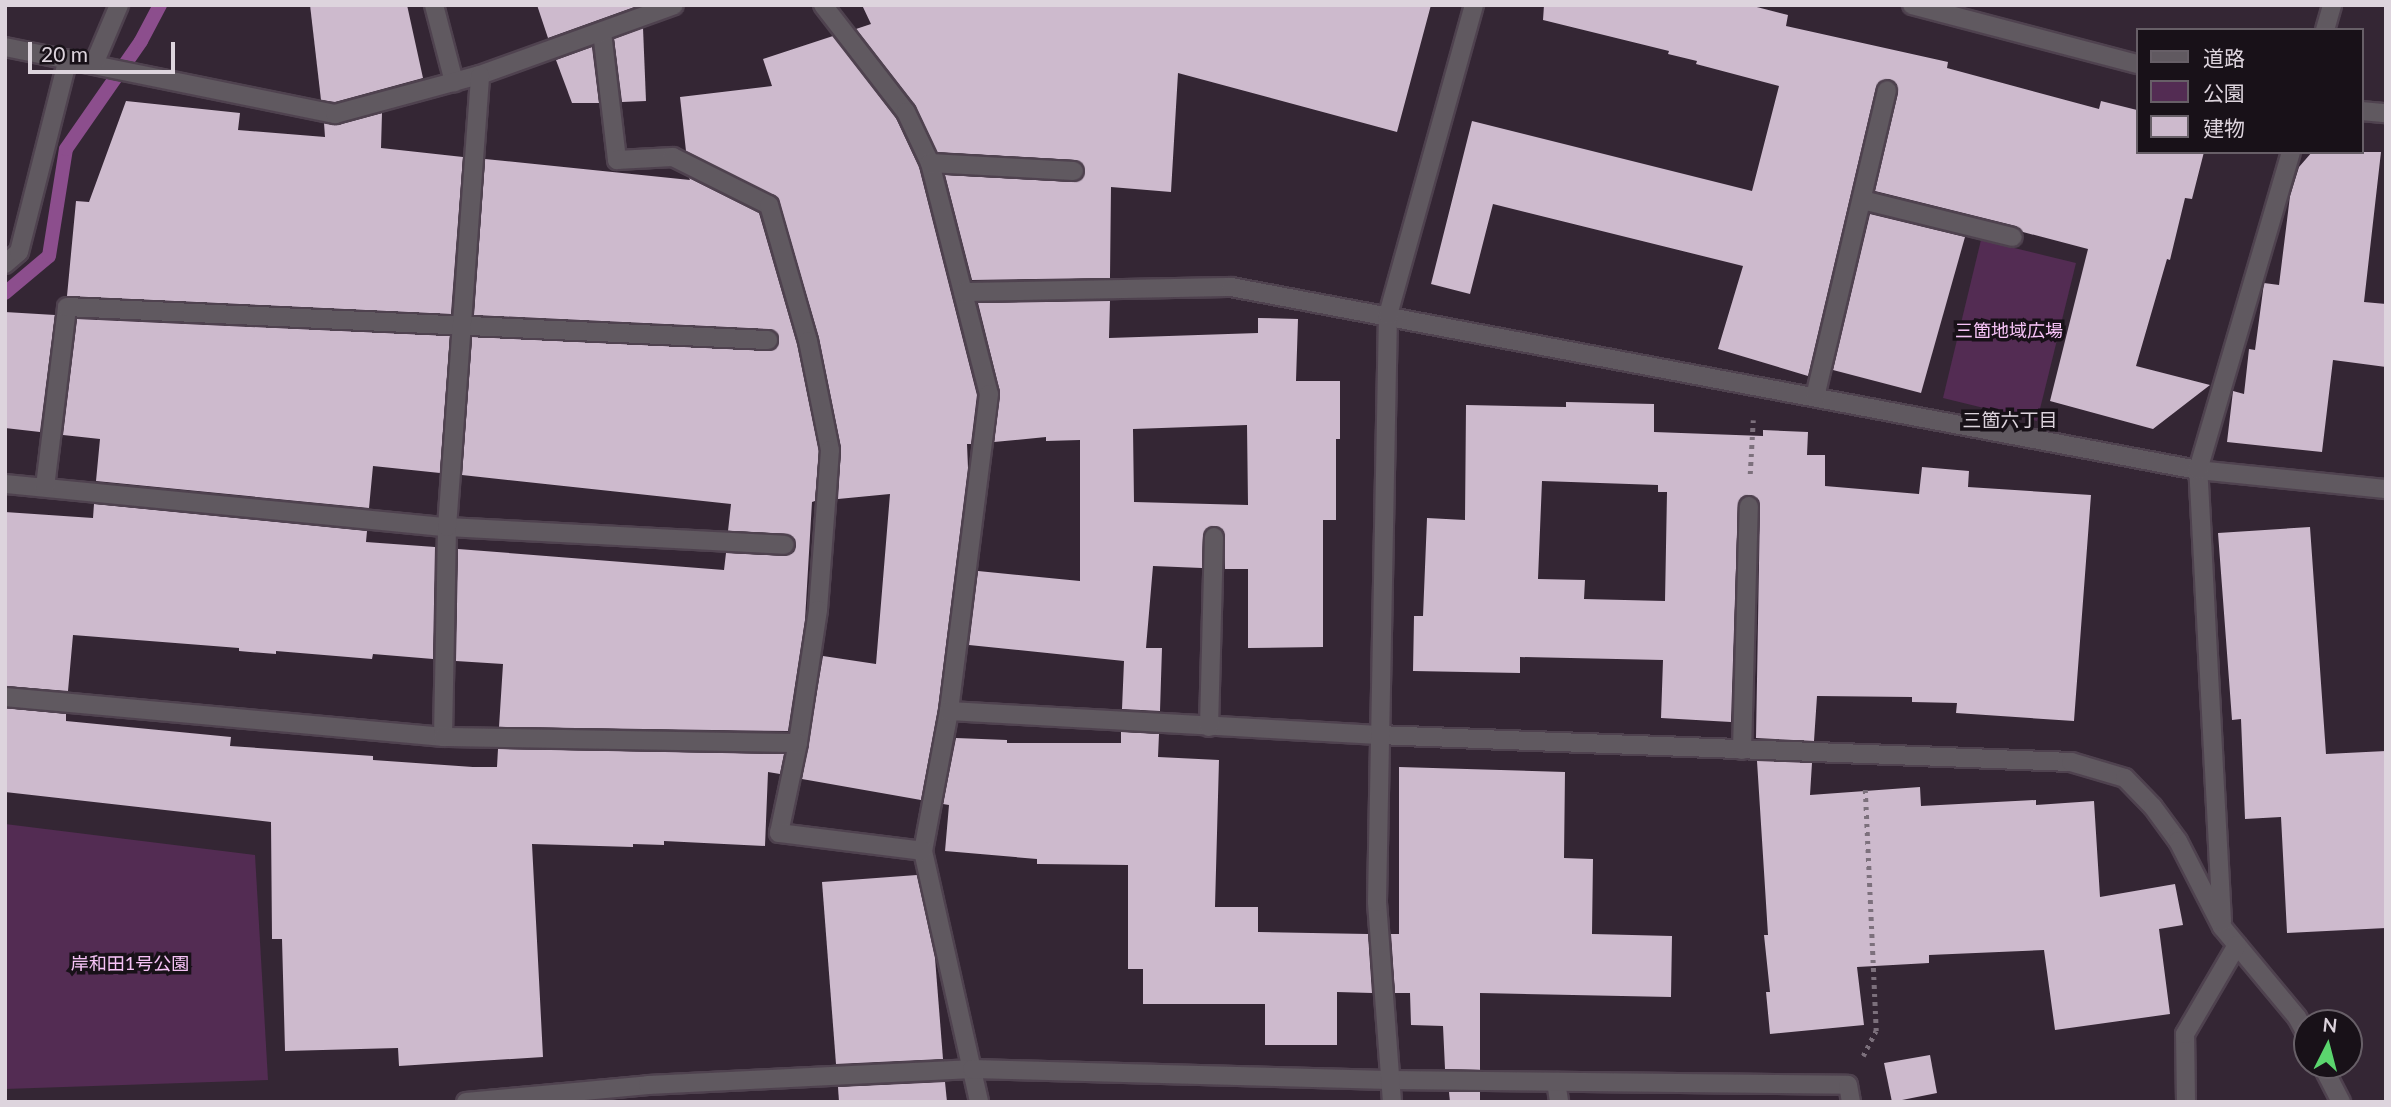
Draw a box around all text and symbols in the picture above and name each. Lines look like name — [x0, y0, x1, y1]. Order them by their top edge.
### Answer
scale bar — [32, 28, 178, 72]
legend — [2136, 28, 2363, 154]
text: 20 m — [41, 41, 88, 66]
text: 道路 — [2203, 45, 2245, 70]
text: 公園 — [2203, 80, 2245, 105]
text: 建物 — [2203, 115, 2245, 140]
park label: 三箇地域広場 — [1955, 319, 2063, 341]
district label: 三箇六丁目 — [1963, 409, 2057, 431]
park label: 岸和田1号公園 — [71, 952, 189, 974]
north arrow — [2293, 1009, 2363, 1079]
text: N — [2322, 1012, 2339, 1037]

